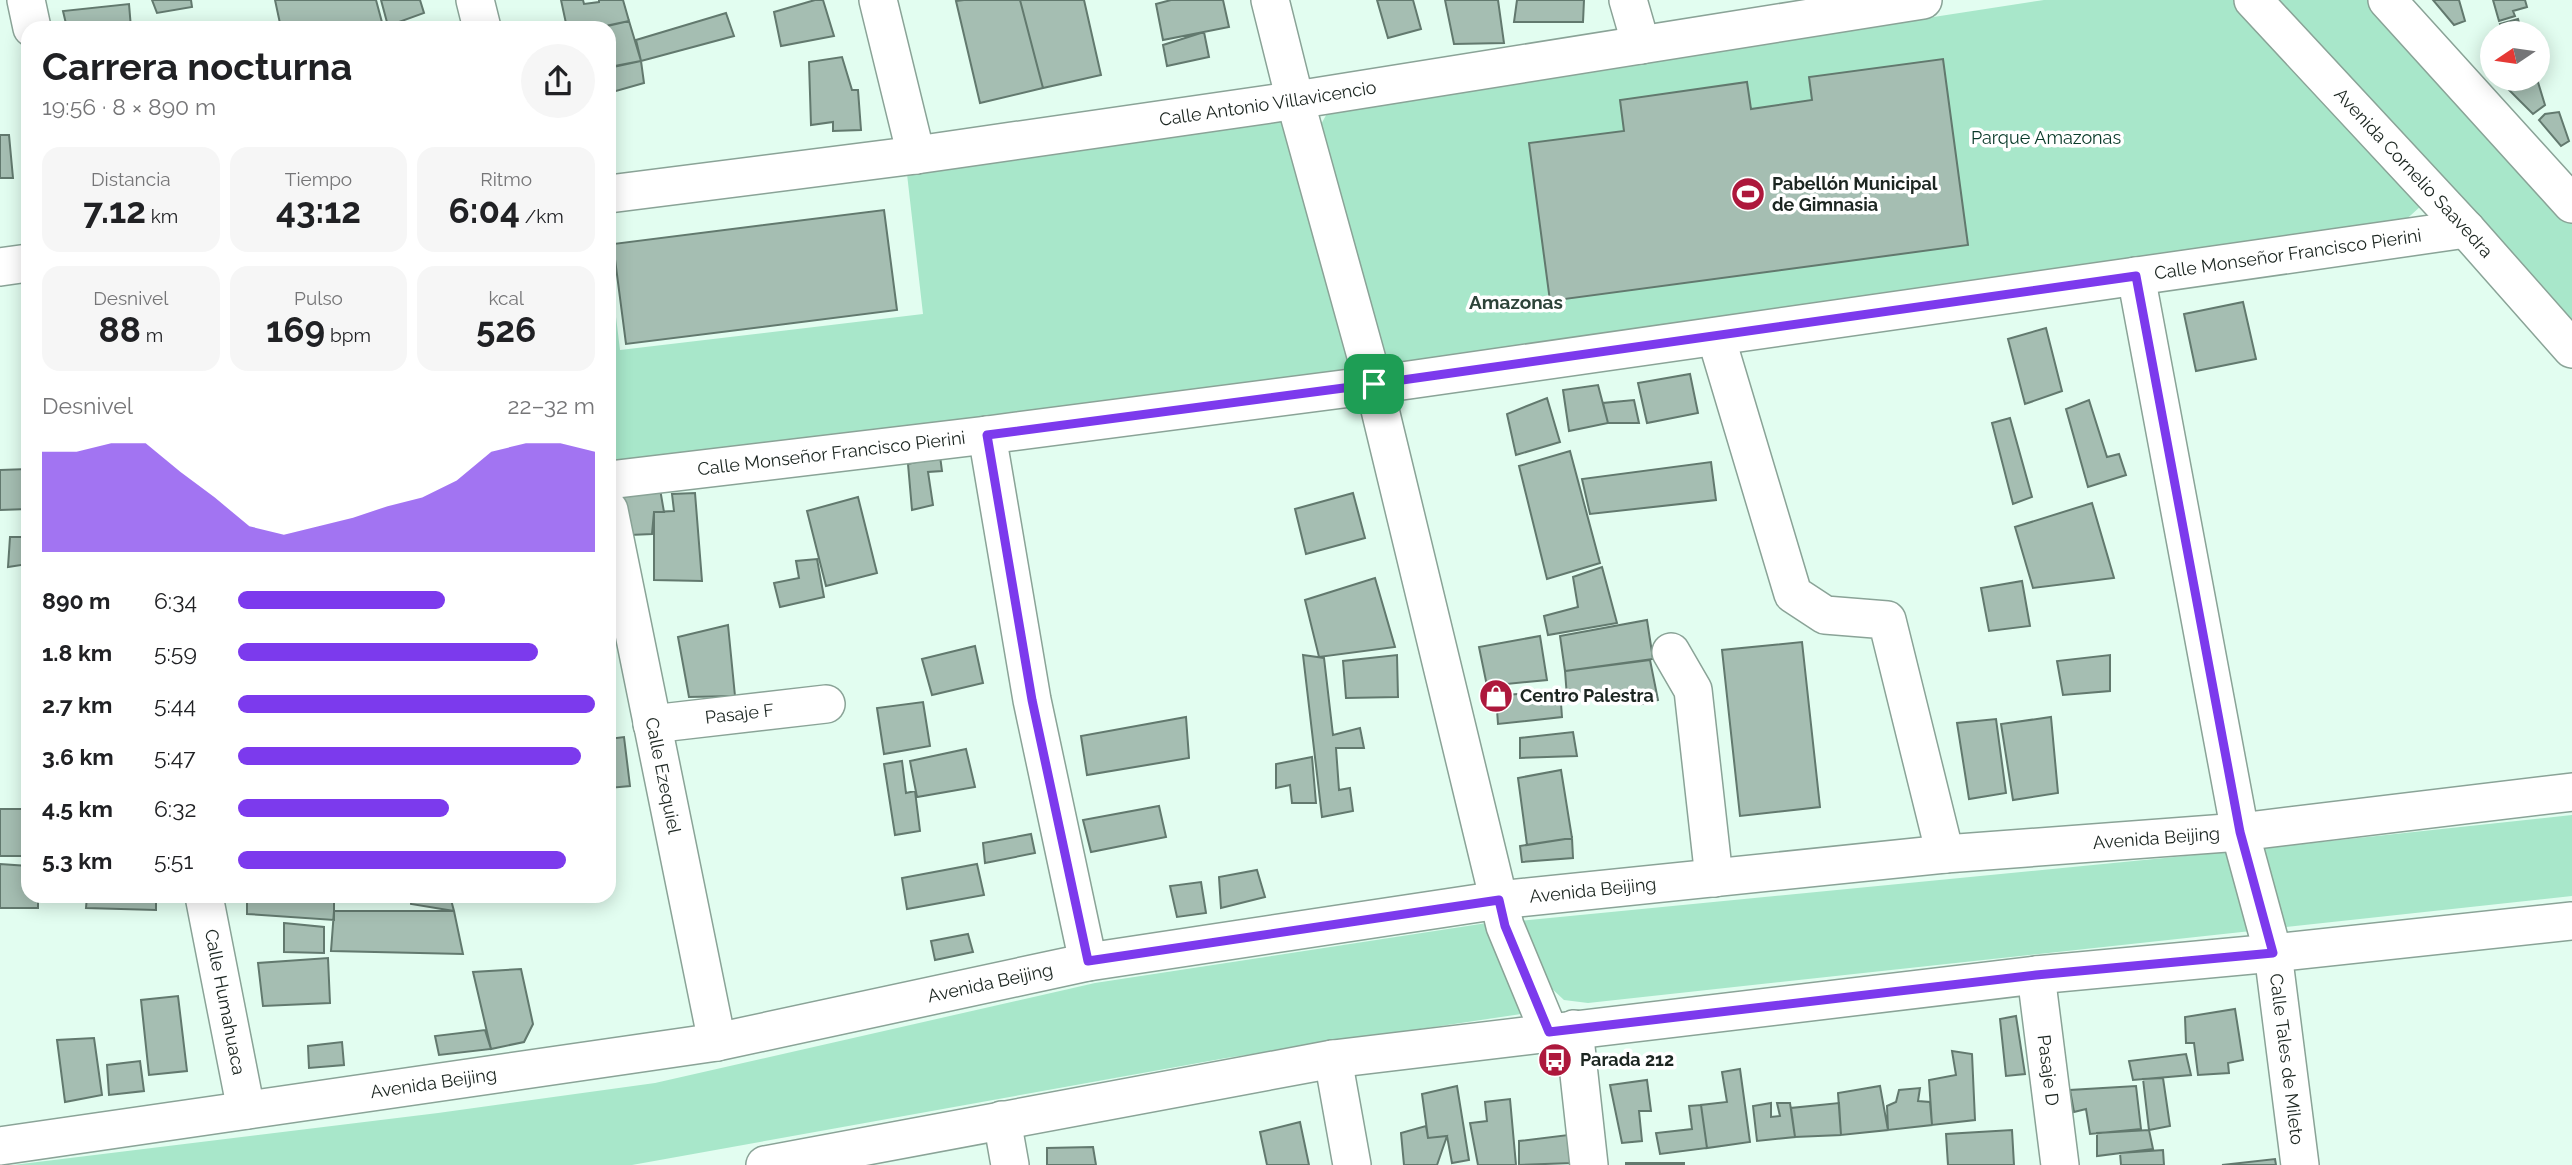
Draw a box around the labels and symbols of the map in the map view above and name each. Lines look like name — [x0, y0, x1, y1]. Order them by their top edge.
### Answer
north arrow — [2480, 21, 2550, 91]
street label: Calle Antonio Villavicencio — [1158, 76, 1378, 130]
street label: Avenida Cornelio Saavedra — [2330, 83, 2497, 262]
park label: Parque Amazonas — [1971, 127, 2121, 148]
place label: Pabellón Municipal de Gimnasia — [1772, 173, 1938, 215]
sports icon: Pabellón Municipal de Gimnasia — [1729, 175, 1767, 213]
street label: Calle Monseñor Francisco Pierini — [2153, 224, 2423, 283]
district label: Amazonas — [1469, 291, 1563, 313]
pin — [1344, 354, 1404, 414]
street label: Calle Monseñor Francisco Pierini — [696, 427, 966, 479]
shop icon: Centro Palestra — [1477, 677, 1515, 715]
place label: Centro Palestra — [1520, 685, 1654, 706]
street label: Pasaje F — [704, 699, 775, 728]
street label: Calle Ezequiel — [641, 715, 686, 836]
street label: Avenida Beijing — [2092, 823, 2221, 853]
street label: Avenida Beijing — [1528, 873, 1657, 907]
street label: Calle Humahuaca — [201, 927, 250, 1077]
street label: Avenida Beijing — [926, 959, 1055, 1006]
street label: Calle Tales de Mileto — [2266, 972, 2308, 1146]
street label: Pasaje D — [2034, 1033, 2063, 1107]
bus stop icon: Parada 212 — [1536, 1041, 1574, 1079]
place label: Parada 212 — [1580, 1049, 1674, 1070]
street label: Avenida Beijing — [369, 1063, 498, 1102]

